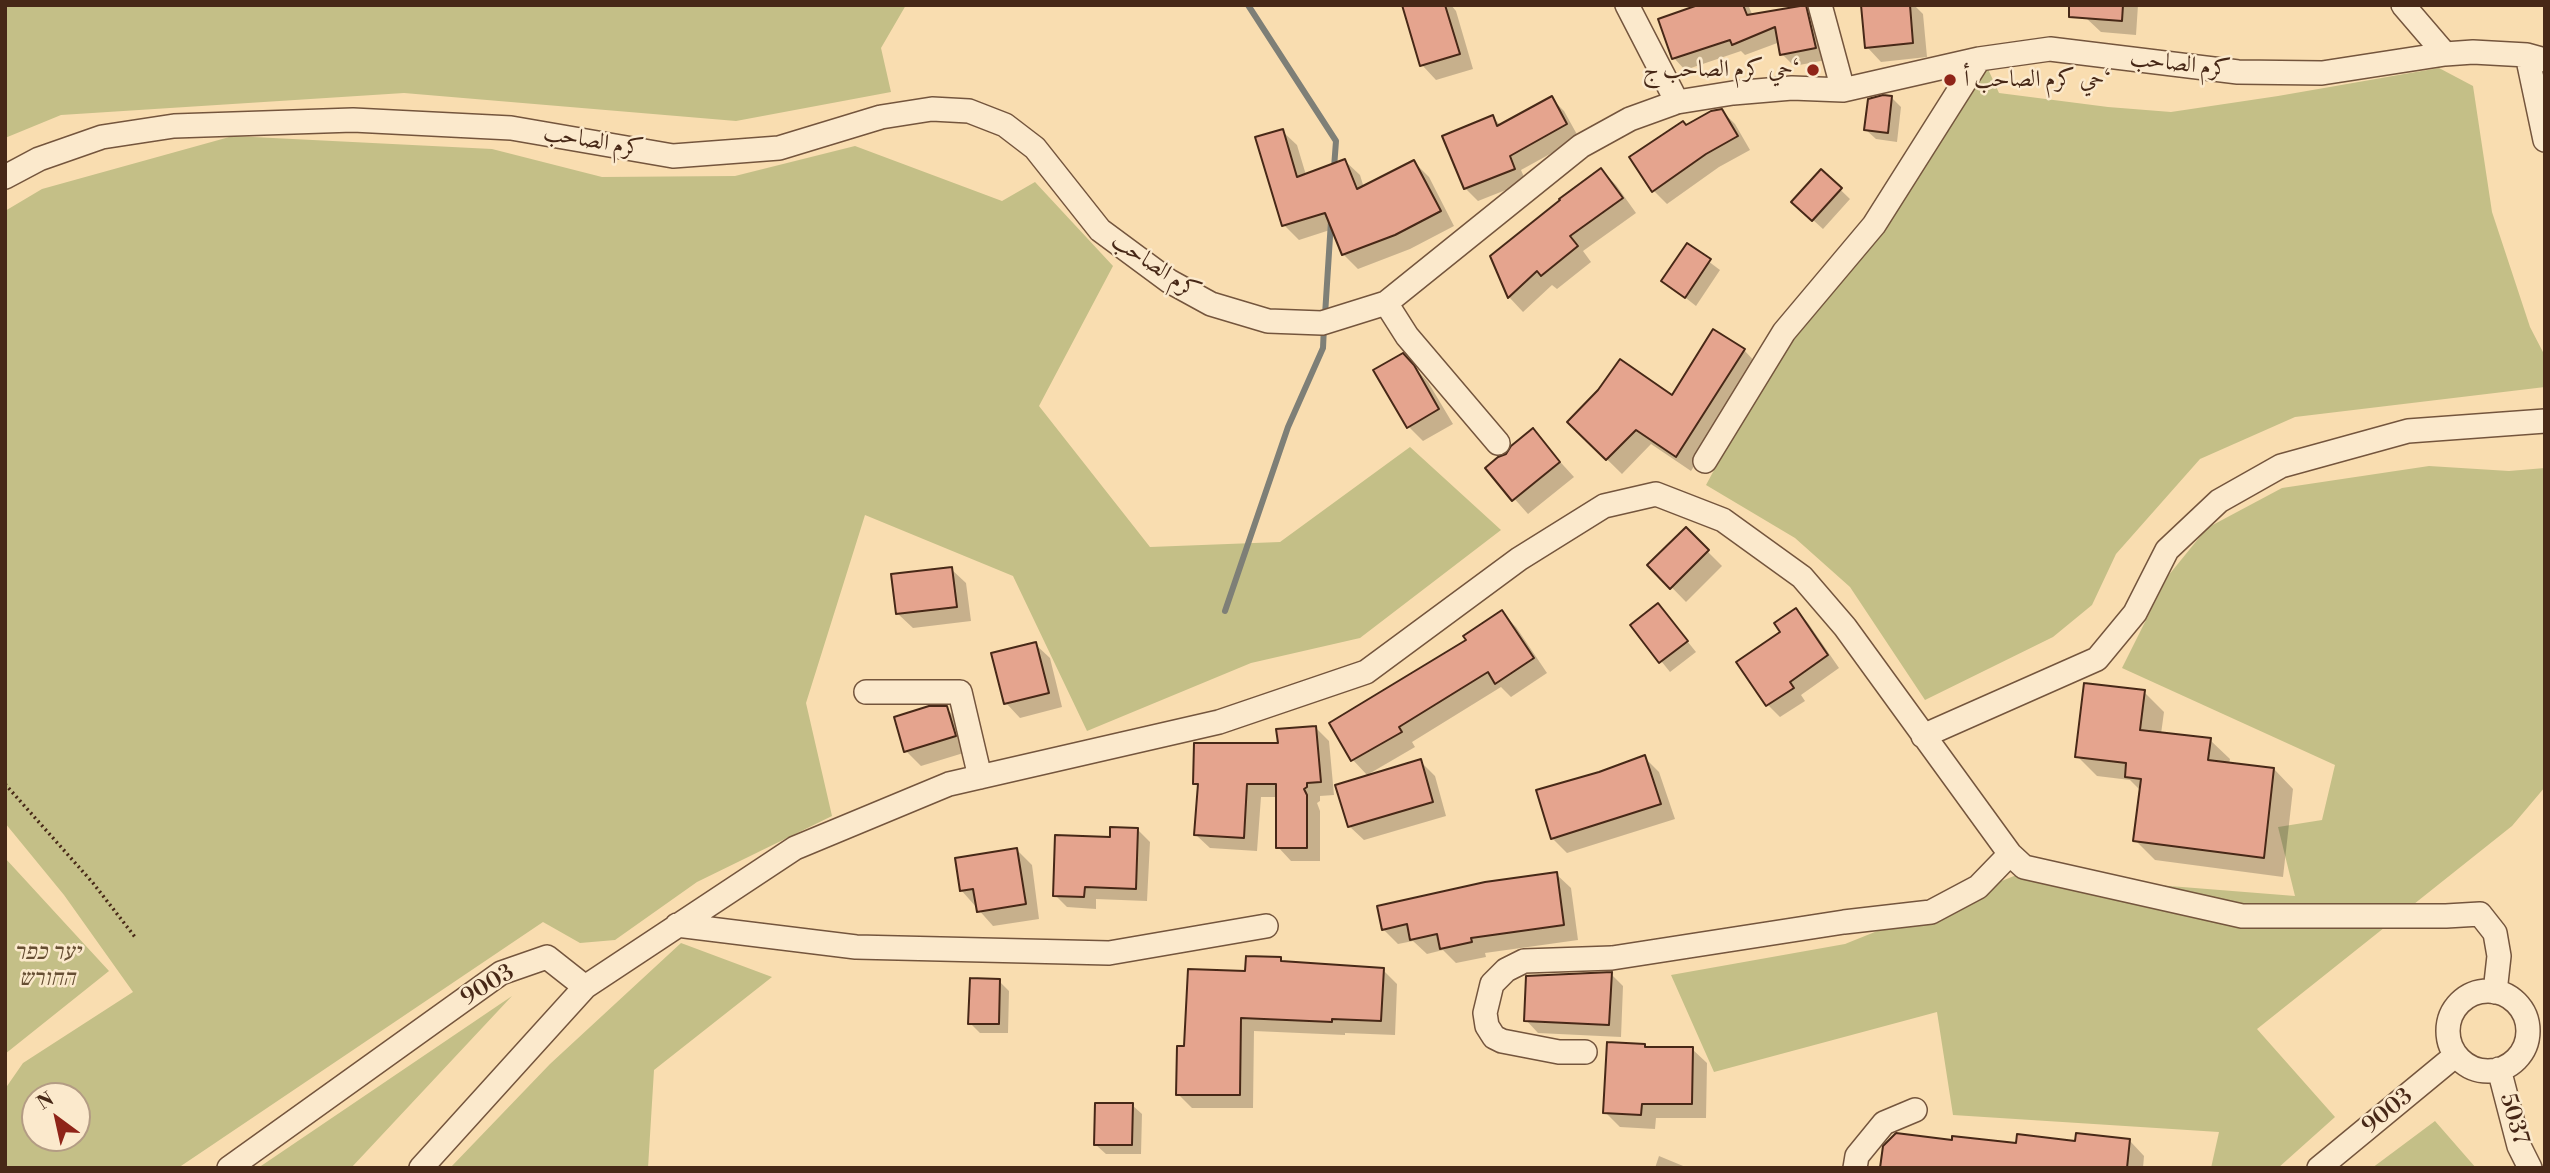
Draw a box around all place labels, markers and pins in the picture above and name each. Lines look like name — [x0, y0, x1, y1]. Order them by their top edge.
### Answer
place label: حي كرم الصاحب ج‘ — [1643, 56, 1799, 84]
marker: حي كرم الصاحب ج‘ — [1805, 62, 1821, 78]
place label: حي كرم الصاحب أ‘ — [1964, 66, 2110, 94]
marker: حي كرم الصاحب أ‘ — [1942, 72, 1958, 88]

